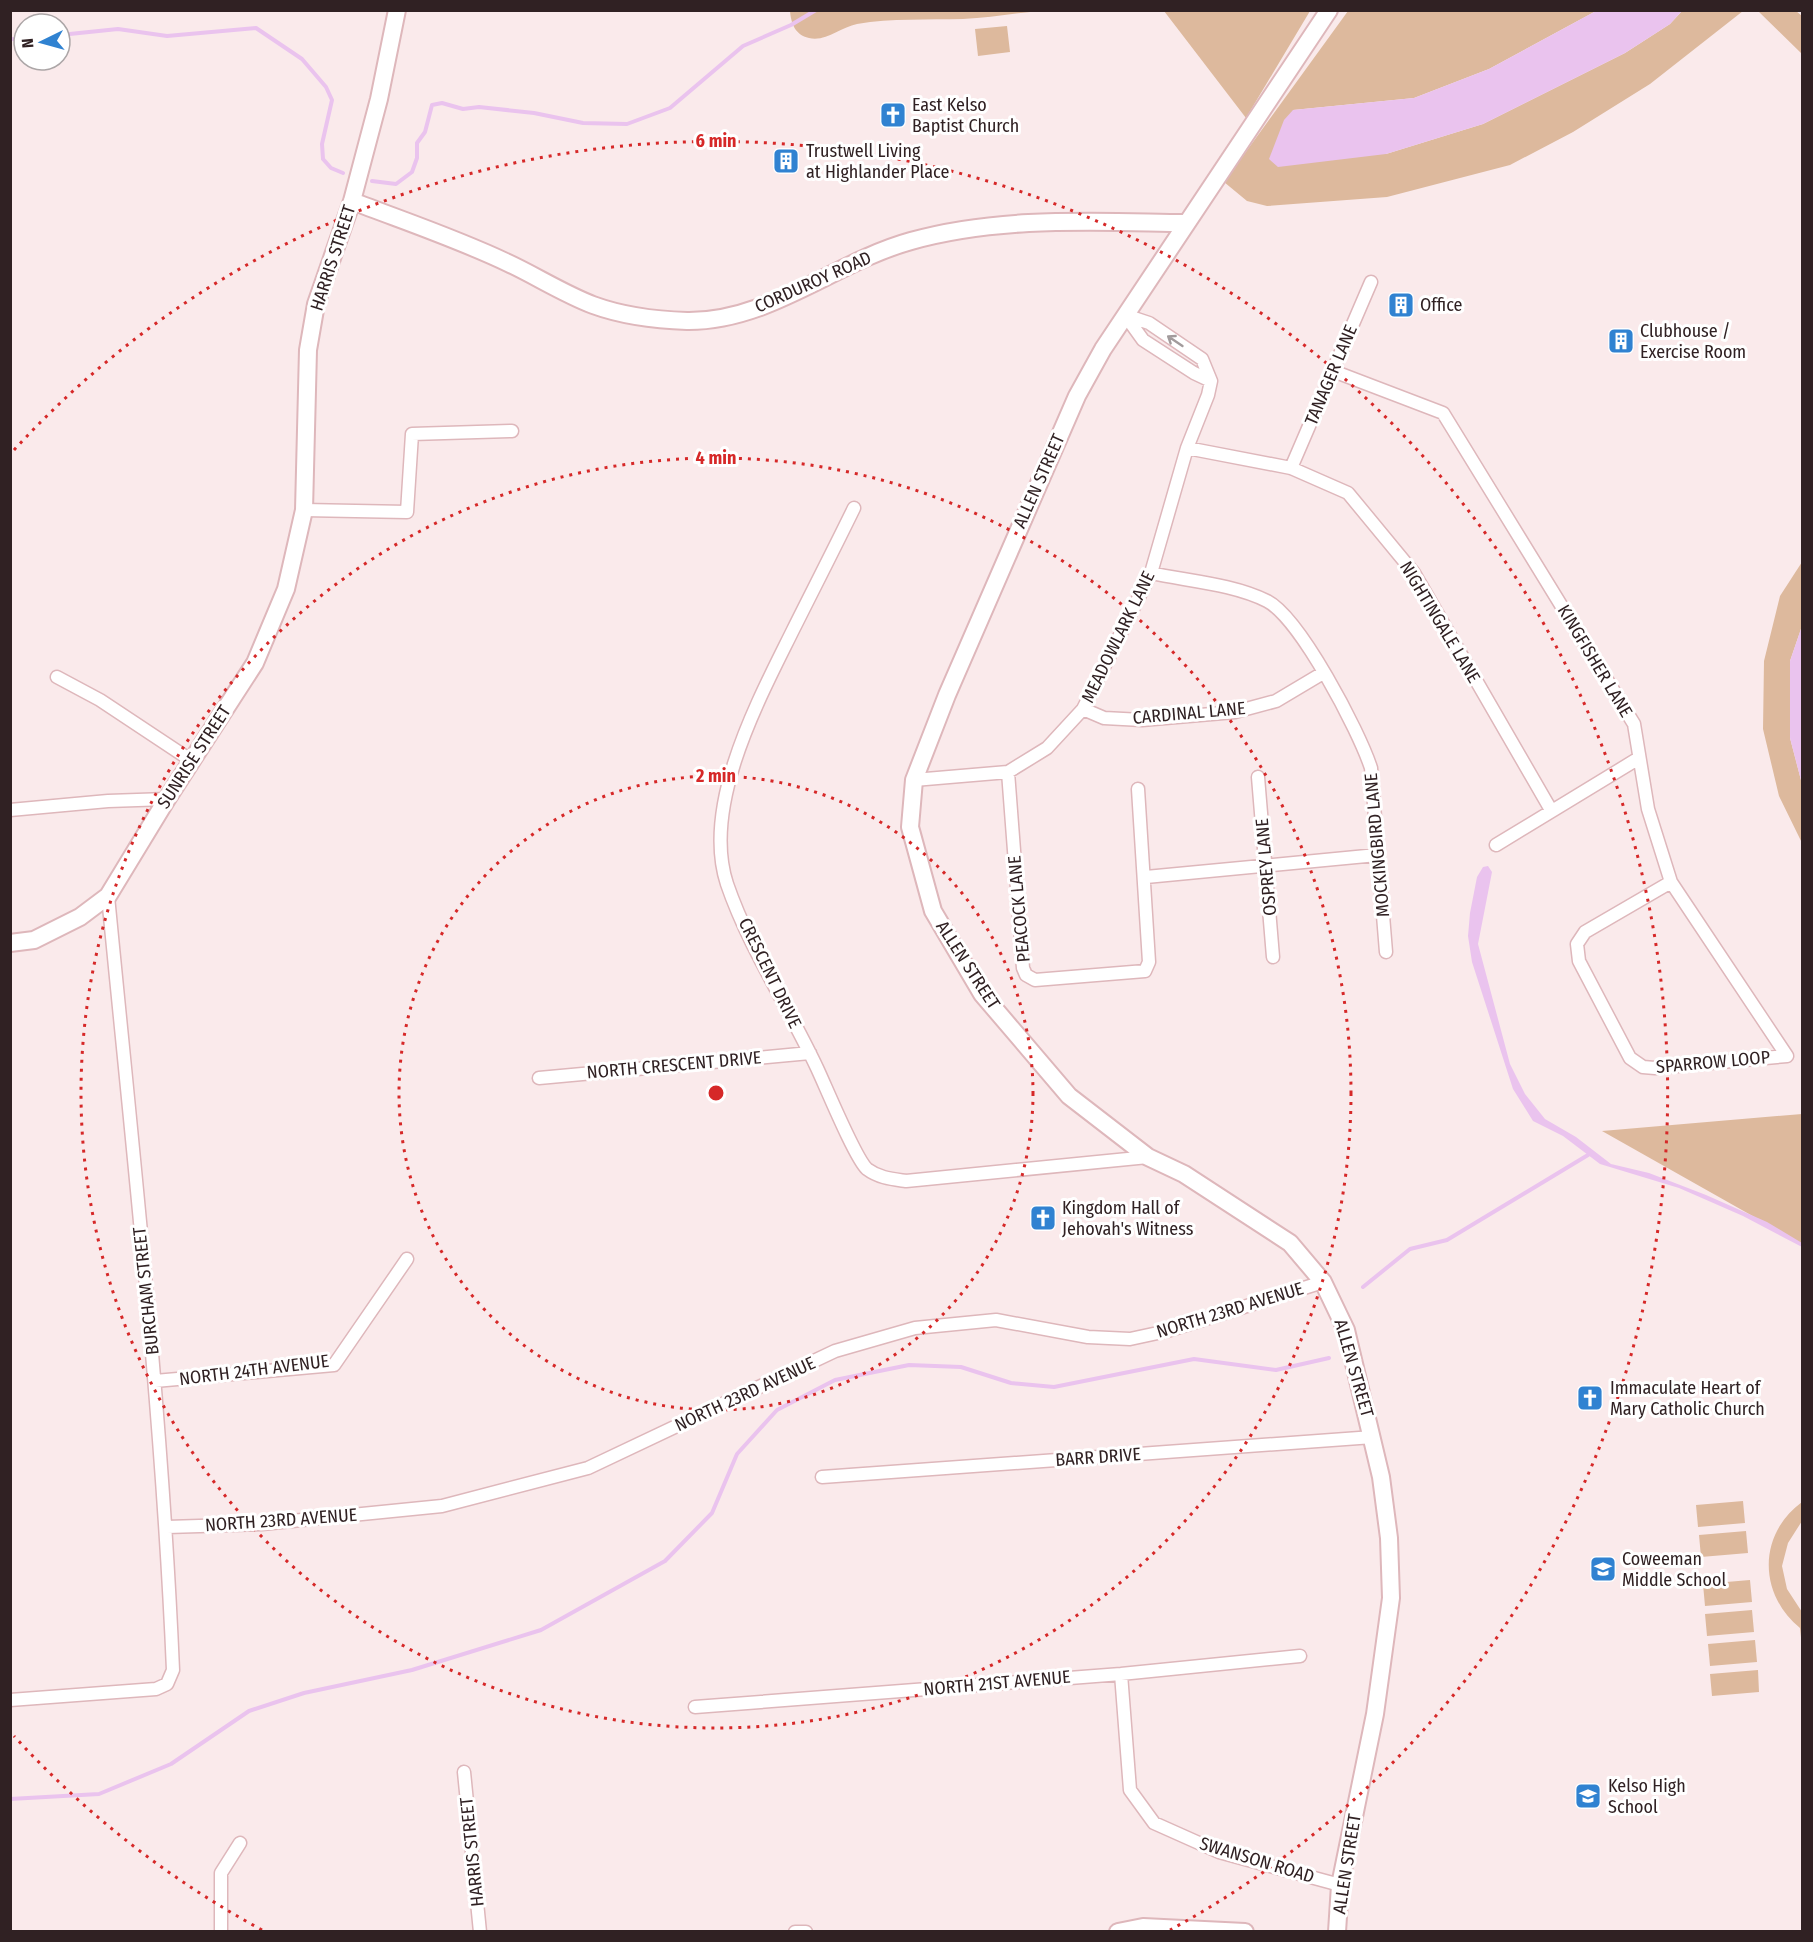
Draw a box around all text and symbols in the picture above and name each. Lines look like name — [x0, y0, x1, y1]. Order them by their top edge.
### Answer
north arrow — [12, 12, 72, 72]
text: N — [18, 38, 37, 49]
place label: East Kelso Baptist Church — [912, 94, 1019, 137]
church icon: East Kelso Baptist Church — [878, 100, 908, 130]
text: 6 min — [696, 130, 737, 152]
place label: Trustwell Living at Highlander Place — [806, 140, 949, 183]
building icon: Trustwell Living at Highlander Place — [771, 146, 801, 176]
street label: HARRIS STREET — [306, 202, 361, 314]
street label: CORDUROY ROAD — [751, 246, 875, 318]
building icon: Office — [1386, 290, 1416, 320]
place label: Office — [1420, 294, 1463, 316]
place label: Clubhouse / Exercise Room — [1640, 320, 1746, 363]
street label: TANAGER LANE — [1300, 322, 1362, 428]
building icon: Clubhouse / Exercise Room — [1606, 326, 1636, 356]
one-way arrow — [1167, 335, 1183, 347]
street label: ALLEN STREET — [1008, 430, 1070, 532]
text: 4 min — [696, 447, 736, 469]
street label: NIGHTINGALE LANE — [1395, 557, 1485, 687]
street label: MEADOWLARK LANE — [1077, 568, 1159, 706]
street label: KINGFISHER LANE — [1553, 601, 1637, 721]
street label: CARDINAL LANE — [1132, 697, 1246, 729]
street label: SUNRISE STREET — [153, 701, 236, 813]
text: 2 min — [695, 765, 736, 787]
street label: MOCKINGBIRD LANE — [1360, 772, 1394, 918]
street label: OSPREY LANE — [1251, 817, 1281, 917]
street label: PEACOCK LANE — [1003, 855, 1035, 963]
street label: CRESCENT DRIVE — [734, 914, 806, 1032]
street label: ALLEN STREET — [931, 917, 1005, 1014]
street label: NORTH CRESCENT DRIVE — [586, 1046, 762, 1084]
street label: SPARROW LOOP — [1655, 1046, 1771, 1078]
centre of rings — [706, 1083, 726, 1103]
place label: Kingdom Hall of Jehovah's Witness — [1062, 1197, 1194, 1240]
church icon: Kingdom Hall of Jehovah's Witness — [1028, 1203, 1058, 1233]
street label: BURCHAM STREET — [128, 1225, 164, 1356]
street label: NORTH 23RD AVENUE — [1154, 1277, 1306, 1343]
street label: ALLEN STREET — [1330, 1316, 1379, 1420]
street label: NORTH 24TH AVENUE — [178, 1350, 330, 1390]
street label: NORTH 23RD AVENUE — [671, 1352, 819, 1436]
place label: Immaculate Heart of Mary Catholic Church — [1610, 1377, 1765, 1420]
church icon: Immaculate Heart of Mary Catholic Church — [1575, 1383, 1605, 1413]
street label: BARR DRIVE — [1055, 1443, 1141, 1471]
street label: NORTH 23RD AVENUE — [204, 1504, 358, 1536]
place label: Coweeman Middle School — [1622, 1548, 1726, 1591]
school or university icon: Coweeman Middle School — [1588, 1554, 1618, 1584]
street label: NORTH 21ST AVENUE — [923, 1666, 1071, 1700]
place label: Kelso High School — [1608, 1775, 1686, 1818]
school or university icon: Kelso High School — [1573, 1781, 1603, 1811]
street label: HARRIS STREET — [455, 1796, 489, 1908]
street label: ALLEN STREET — [1328, 1812, 1366, 1916]
street label: SWANSON ROAD — [1197, 1832, 1317, 1888]

